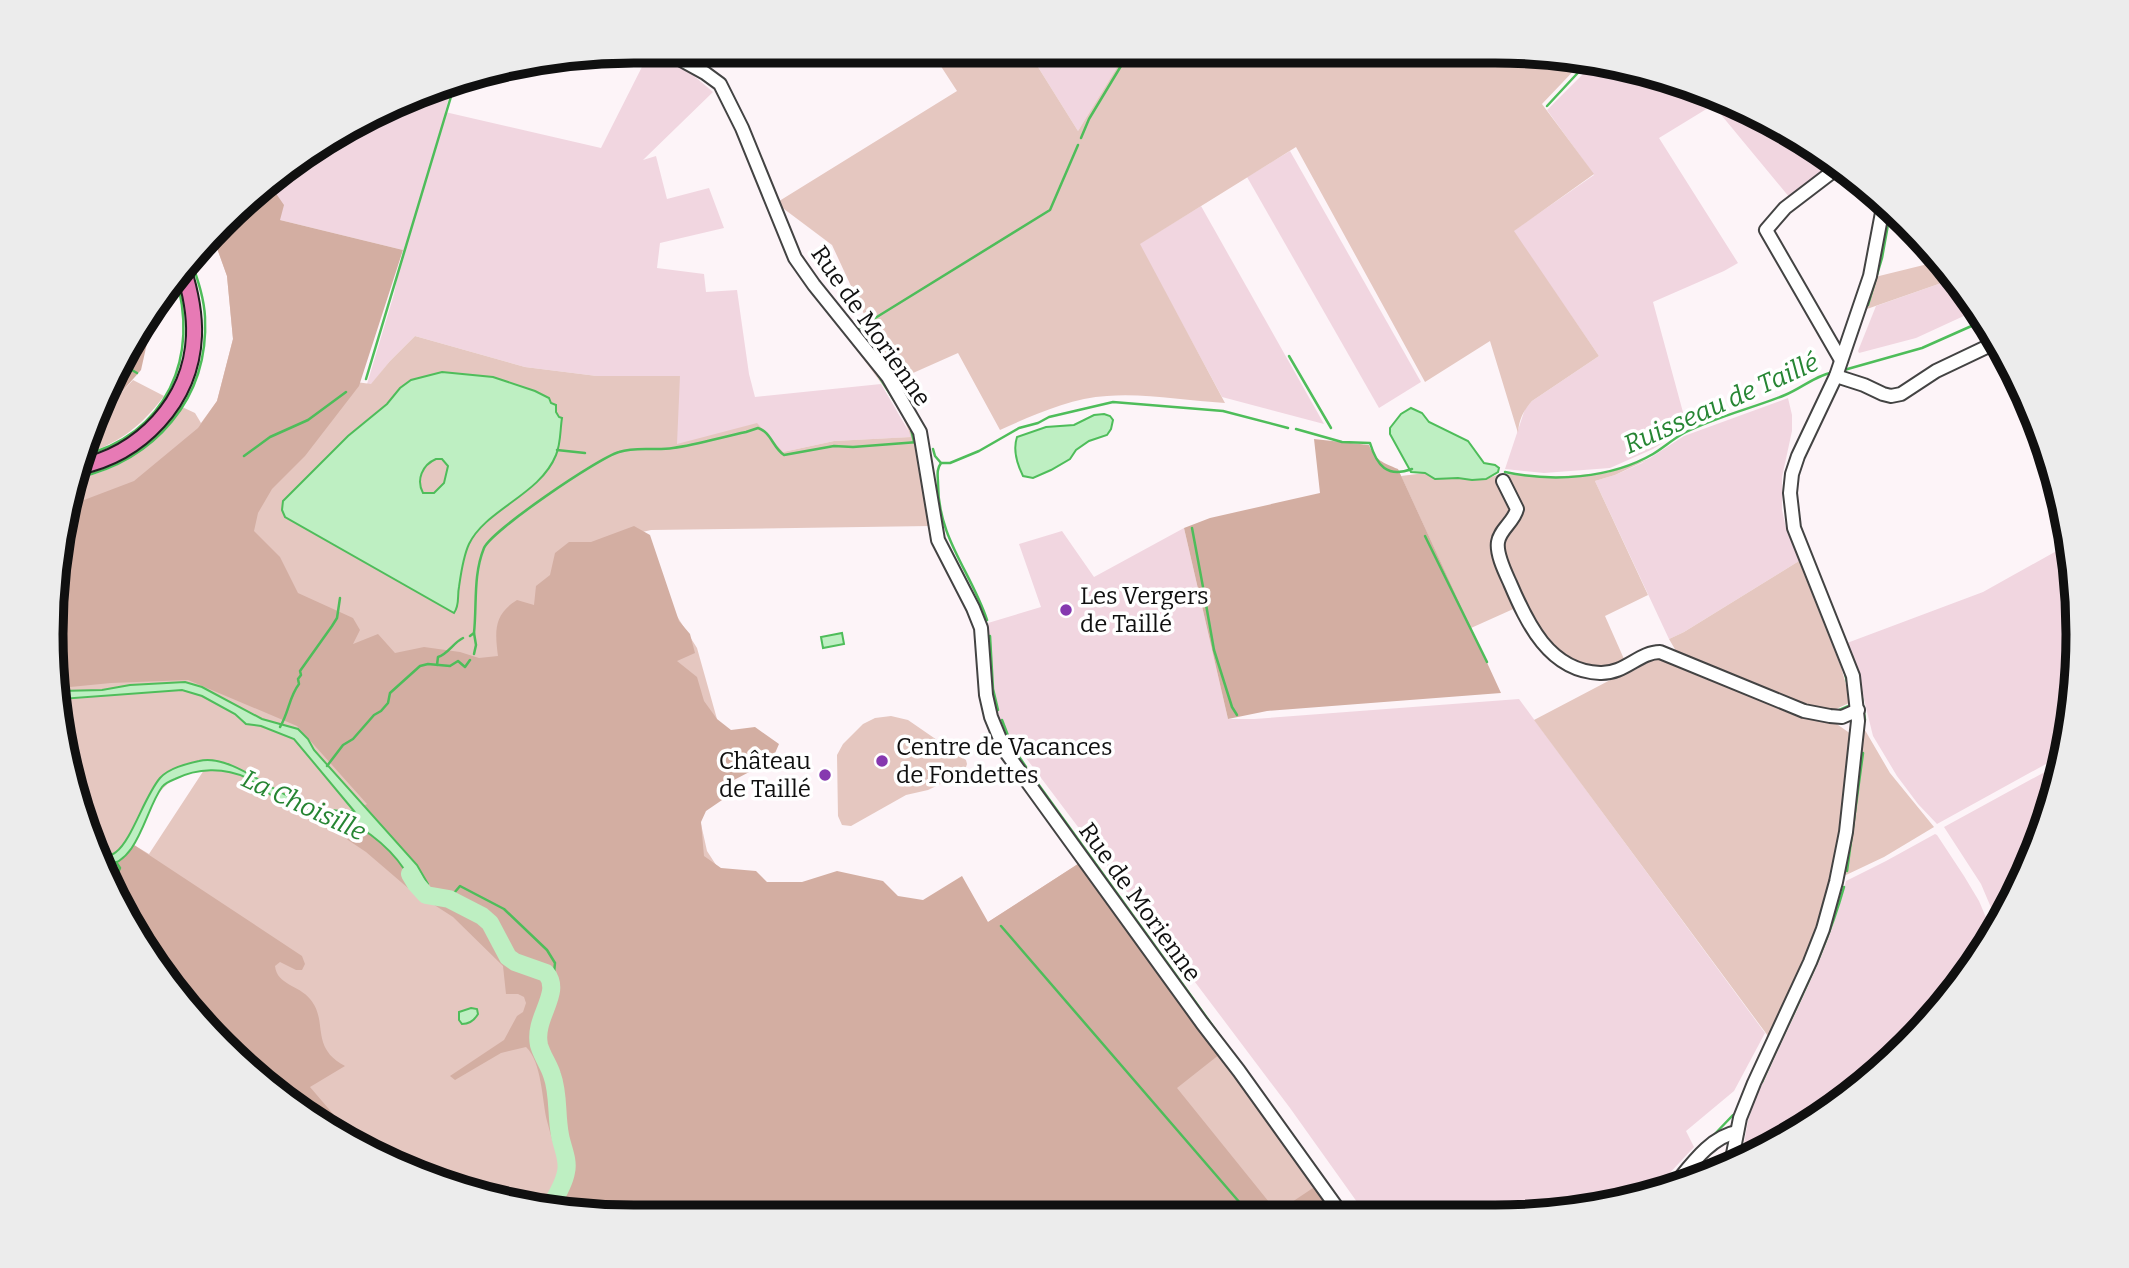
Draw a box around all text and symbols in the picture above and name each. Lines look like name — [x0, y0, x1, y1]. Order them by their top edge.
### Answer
street label: Rue de Morienne — [805, 240, 937, 412]
water label: Ruisseau de Taillé — [1619, 347, 1823, 460]
place label: Les Vergers de Taillé — [1080, 582, 1208, 638]
marker: Les Vergers de Taillé — [1058, 602, 1074, 618]
place label: Centre de Vacances de Fondettes — [896, 733, 1112, 789]
place label: Château de Taillé — [719, 747, 811, 803]
marker: Centre de Vacances de Fondettes — [874, 753, 890, 769]
water label: La Choisille — [237, 763, 371, 848]
marker: Château de Taillé — [817, 767, 833, 783]
street label: Rue de Morienne — [1073, 817, 1207, 987]

